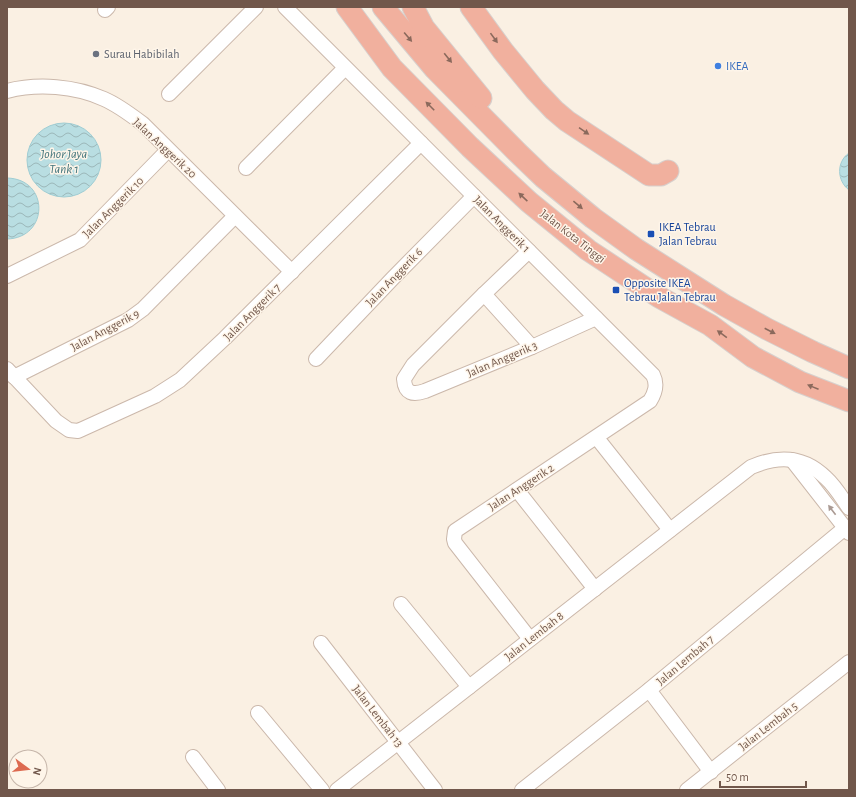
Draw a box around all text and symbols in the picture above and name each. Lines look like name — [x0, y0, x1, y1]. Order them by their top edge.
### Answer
one-way arrow — [404, 32, 413, 42]
one-way arrow — [490, 33, 498, 44]
place label: Surau Habibilah — [104, 48, 179, 60]
marker: Surau Habibilah — [91, 49, 101, 59]
one-way arrow — [444, 53, 453, 63]
place label: IKEA — [726, 60, 749, 72]
marker: IKEA — [713, 61, 723, 71]
one-way arrow — [425, 101, 435, 111]
street label: Jalan Anggerik 20 — [131, 116, 199, 180]
one-way arrow — [578, 128, 589, 135]
water label: Johor Jaya Tank 1 — [40, 148, 88, 176]
street label: Jalan Anggerik 10 — [80, 174, 146, 240]
one-way arrow — [518, 192, 528, 202]
street label: Jalan Anggerik 1 — [472, 194, 532, 254]
one-way arrow — [572, 201, 583, 210]
street label: Jalan Kota Tinggi — [538, 207, 608, 265]
place label: IKEA Tebrau Jalan Tebrau — [659, 221, 717, 247]
marker: IKEA Tebrau Jalan Tebrau — [646, 229, 656, 239]
street label: Jalan Anggerik 6 — [363, 245, 425, 308]
place label: Opposite IKEA Tebrau Jalan Tebrau — [624, 277, 716, 303]
street label: Jalan Anggerik 7 — [221, 281, 283, 343]
marker: Opposite IKEA Tebrau Jalan Tebrau — [611, 285, 621, 295]
street label: Jalan Anggerik 9 — [69, 307, 142, 353]
one-way arrow — [765, 328, 776, 334]
one-way arrow — [717, 330, 727, 338]
street label: Jalan Anggerik 3 — [465, 339, 539, 379]
one-way arrow — [806, 383, 818, 389]
street label: Jalan Anggerik 2 — [486, 461, 556, 513]
one-way arrow — [828, 505, 836, 516]
street label: Jalan Lembah 8 — [502, 609, 566, 663]
street label: Jalan Lembah 7 — [654, 633, 716, 687]
street label: Jalan Lembah 13 — [350, 683, 406, 749]
street label: Jalan Lembah 5 — [737, 700, 799, 752]
north arrow — [8, 749, 48, 789]
scale bar — [720, 763, 806, 789]
text: N — [31, 766, 43, 777]
text: 50 m — [726, 771, 749, 783]

